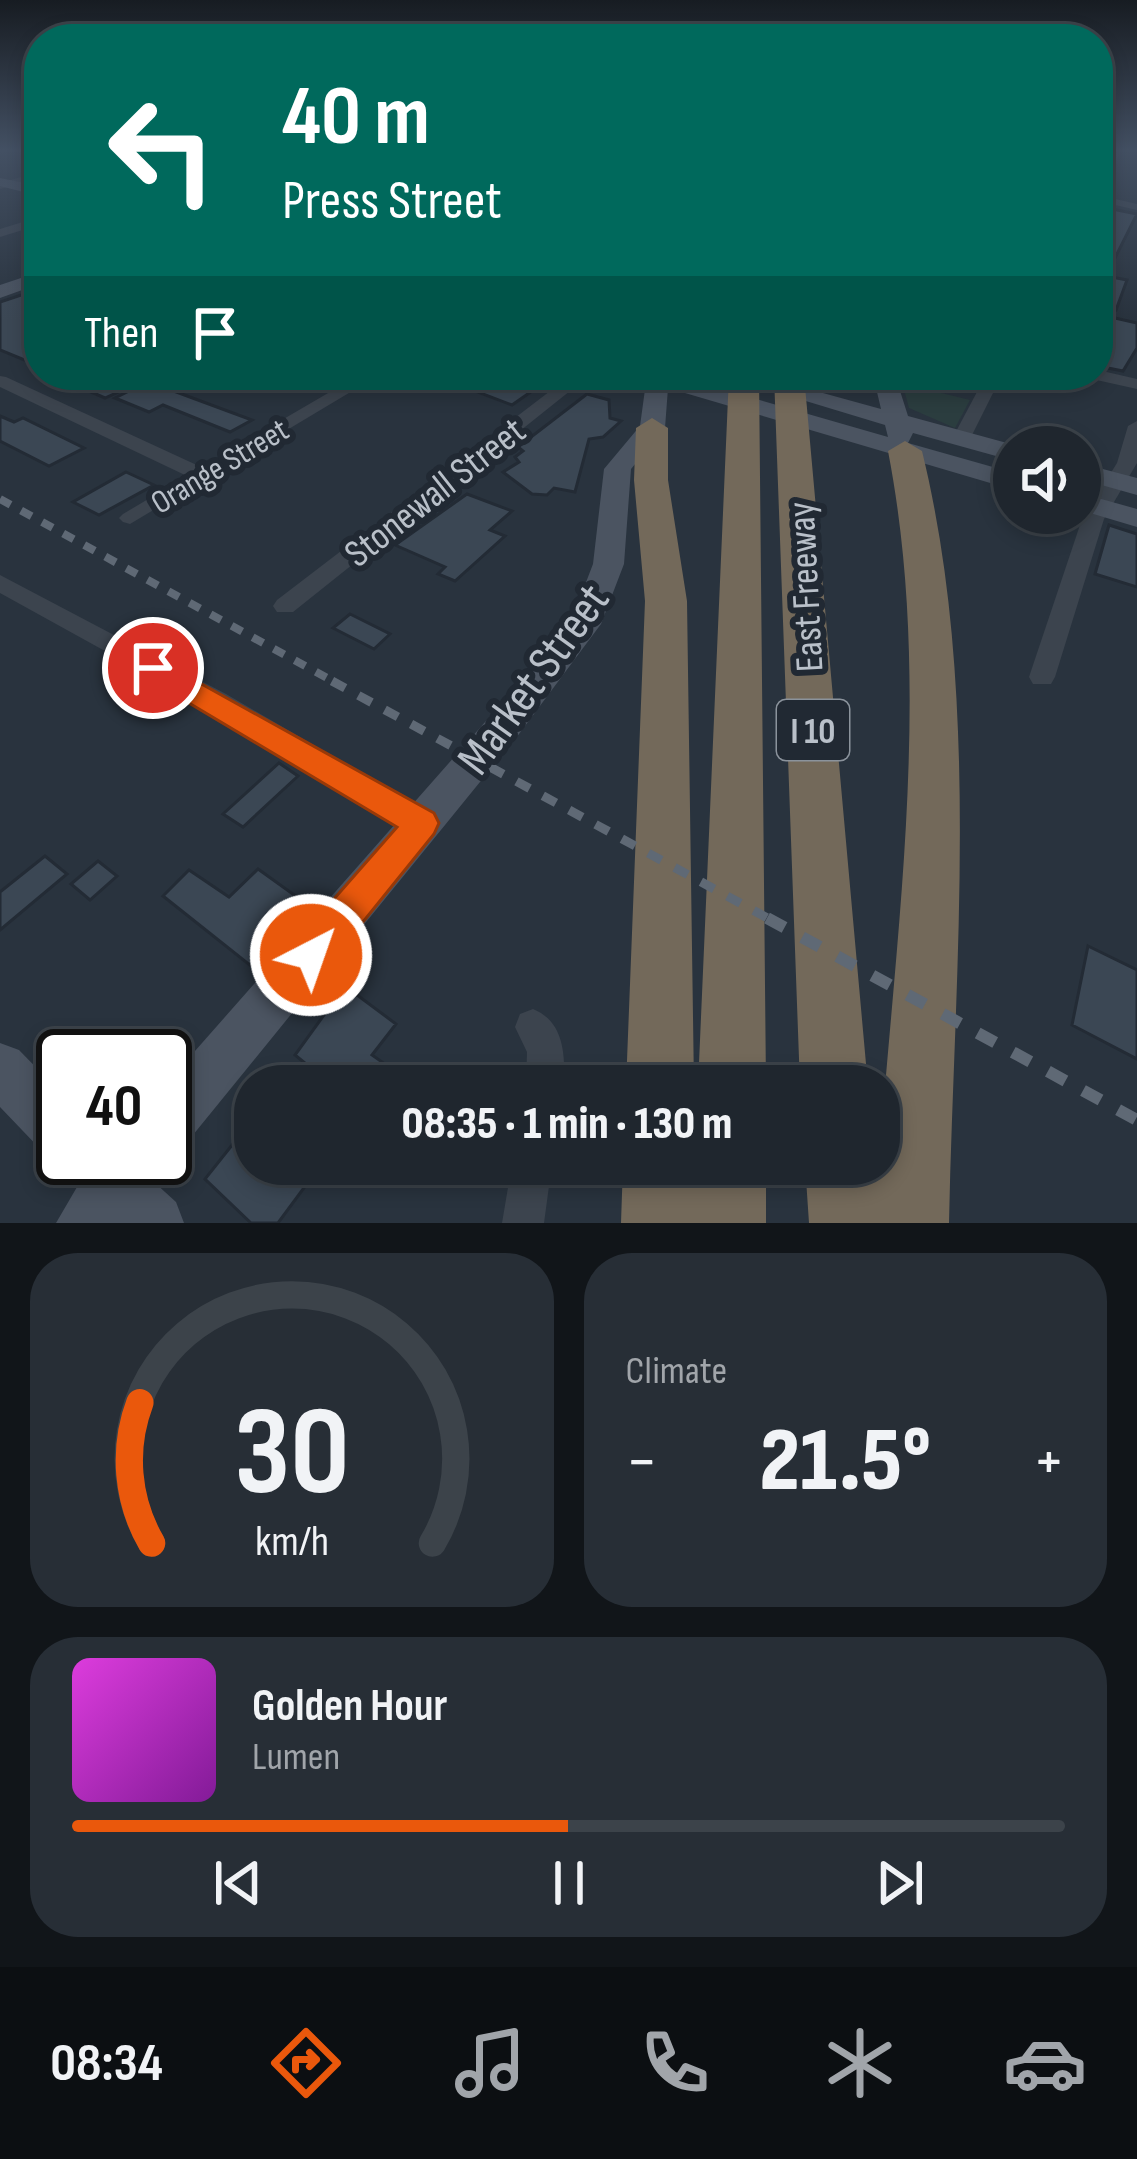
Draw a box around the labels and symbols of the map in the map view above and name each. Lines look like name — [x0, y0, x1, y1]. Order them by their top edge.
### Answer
street label: Stonewall Street — [336, 408, 535, 578]
street label: Orange Street — [144, 410, 296, 523]
street label: East Freeway — [779, 501, 834, 673]
street label: Market Street — [446, 573, 622, 786]
pin — [102, 617, 204, 719]
road number: I 10 — [777, 700, 849, 760]
position arrow — [248, 892, 374, 1018]
speed limit sign: 40 — [36, 1029, 192, 1185]

